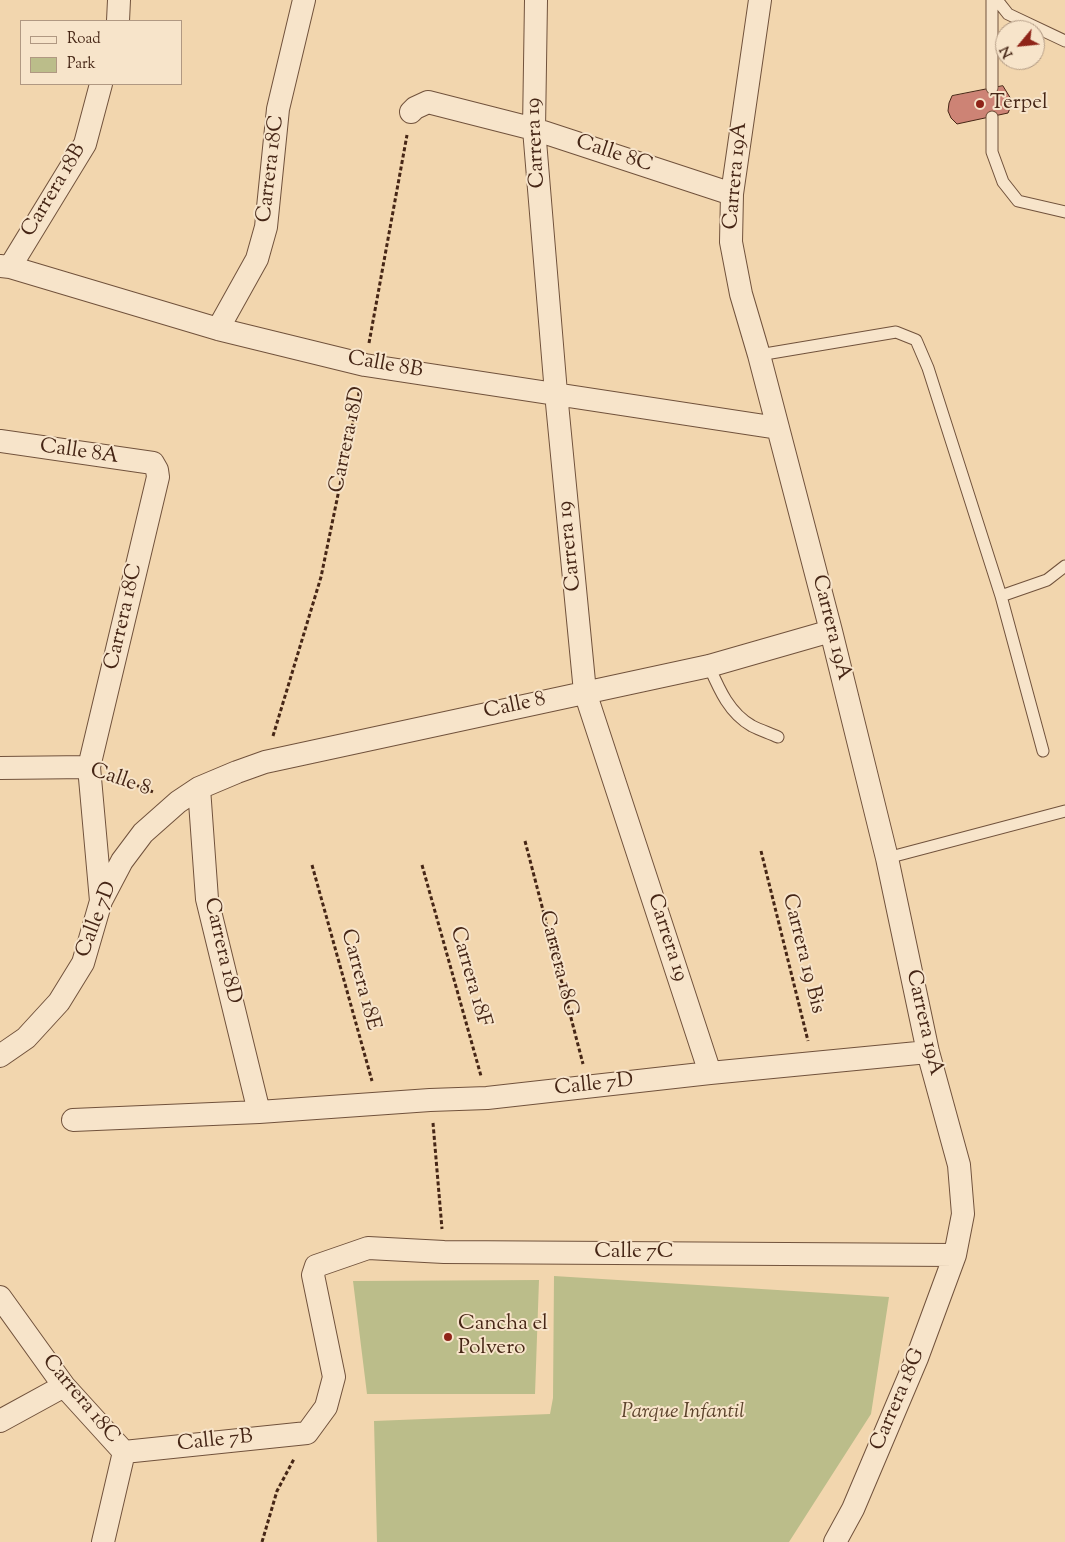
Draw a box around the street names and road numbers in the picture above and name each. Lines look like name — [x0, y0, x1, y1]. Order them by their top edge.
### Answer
street label: Carrera 19 — [522, 97, 552, 189]
street label: Carrera 18C — [253, 114, 291, 224]
street label: Carrera 19A — [720, 121, 754, 231]
street label: Calle 8C — [572, 131, 656, 179]
street label: Carrera 18B — [17, 140, 93, 242]
street label: Calle 8B — [345, 347, 425, 385]
street label: Carrera 18D — [325, 385, 373, 495]
street label: Calle 8A — [38, 435, 120, 471]
street label: Carrera 19 — [554, 500, 588, 592]
street label: Carrera 18C — [101, 561, 149, 673]
street label: Carrera 19A — [805, 573, 855, 683]
street label: Calle 8 — [482, 688, 548, 726]
street label: Calle 8 — [86, 759, 154, 803]
street label: Calle 7D — [72, 878, 124, 962]
street label: Carrera 19 — [640, 891, 692, 985]
street label: Carrera 19 Bis — [775, 891, 829, 1017]
street label: Carrera 18D — [197, 896, 245, 1006]
street label: Carrera 18G — [532, 908, 582, 1020]
street label: Carrera 18F — [443, 924, 495, 1030]
street label: Carrera 18E — [333, 927, 385, 1033]
street label: Carrera 19A — [899, 968, 947, 1078]
street label: Calle 7D — [553, 1069, 635, 1103]
street label: Calle 7C — [594, 1240, 674, 1266]
street label: Carrera 18G — [866, 1345, 932, 1455]
street label: Carrera 18C — [36, 1350, 124, 1450]
street label: Calle 7B — [176, 1426, 254, 1458]

